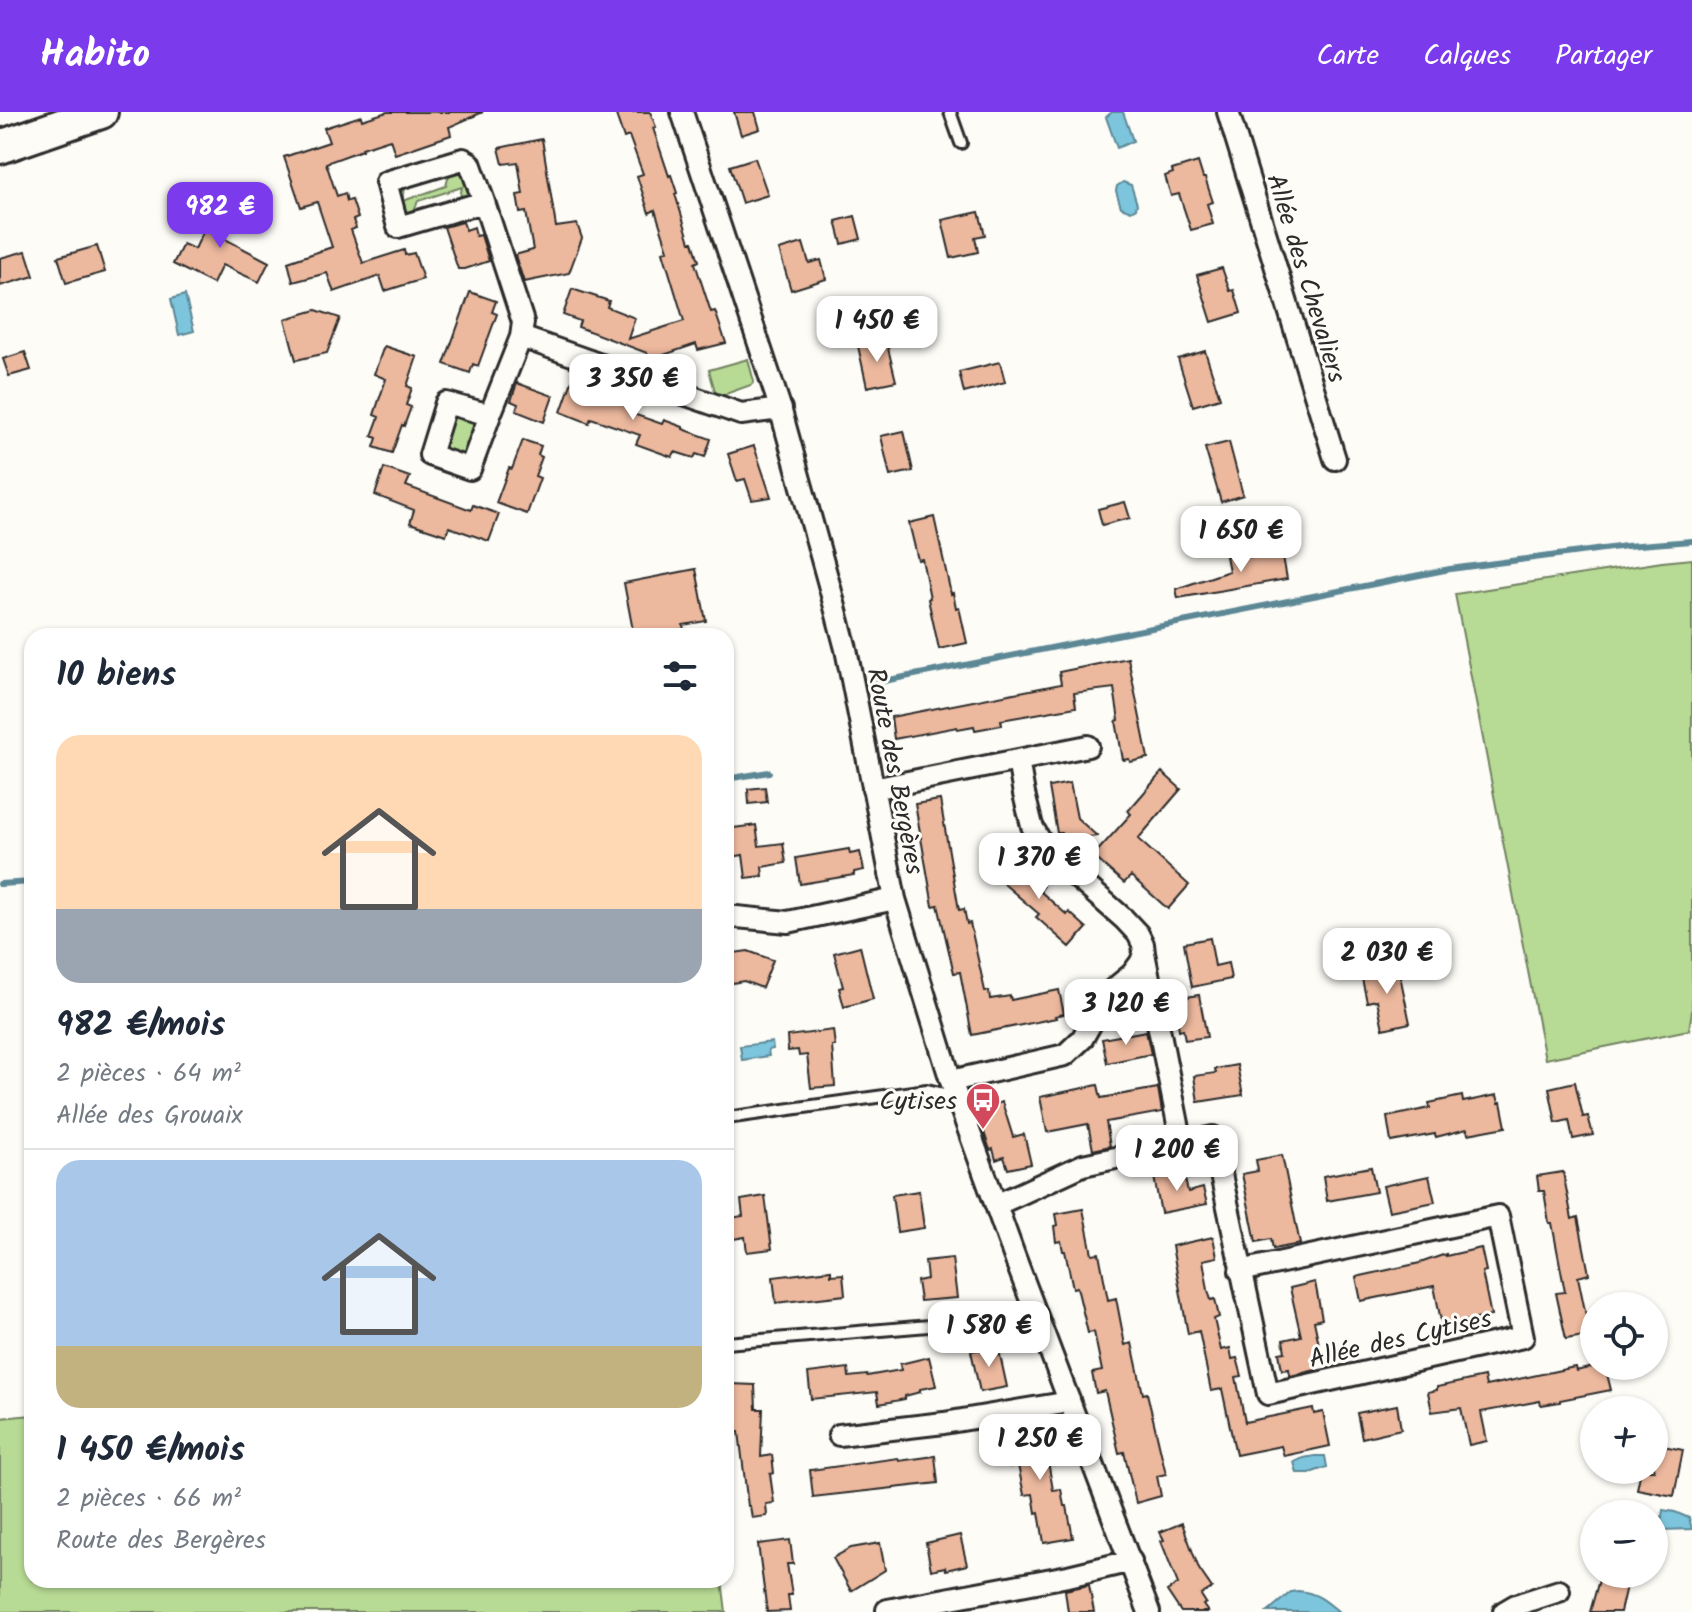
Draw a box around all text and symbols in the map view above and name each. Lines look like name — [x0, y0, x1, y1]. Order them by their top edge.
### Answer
text: Habito — [40, 26, 150, 86]
text: Carte — [1317, 34, 1379, 79]
text: Calques — [1423, 34, 1511, 79]
text: Partager — [1555, 34, 1652, 79]
street label: Allée des Chevaliers — [1253, 169, 1357, 388]
pin: 982 € — [164, 182, 276, 250]
text: 982 € — [185, 187, 255, 229]
pin: 1 450 € — [803, 296, 951, 364]
text: 1 450 € — [834, 301, 920, 343]
pin: 3 350 € — [559, 354, 707, 422]
text: 3 350 € — [587, 359, 679, 401]
pin: 1 650 € — [1167, 506, 1315, 574]
text: 1 650 € — [1199, 511, 1283, 553]
text: 10 biens — [56, 649, 176, 703]
icon: filters — [658, 654, 702, 698]
street label: Route des Bergères — [853, 664, 935, 878]
icon: home — [307, 787, 451, 931]
pin: 1 370 € — [965, 833, 1113, 901]
text: 1 370 € — [997, 838, 1081, 880]
pin: 2 030 € — [1313, 928, 1461, 996]
text: 2 030 € — [1341, 933, 1433, 975]
pin: 3 120 € — [1052, 979, 1200, 1047]
text: 3 120 € — [1082, 984, 1170, 1026]
text: 982 €/mois — [56, 999, 225, 1053]
text: 2 pièces · 64 m² — [56, 1053, 241, 1095]
place label: Cytises — [879, 1081, 957, 1123]
bus stop icon: Cytises — [964, 1081, 1002, 1131]
text: Allée des Grouaix — [56, 1095, 243, 1137]
pin: 1 200 € — [1103, 1125, 1251, 1193]
text: 1 200 € — [1134, 1130, 1220, 1172]
icon: home — [307, 1212, 451, 1356]
map controls — [1580, 1292, 1668, 1588]
button: locate — [1580, 1292, 1668, 1380]
street label: Allée des Cytises — [1305, 1299, 1496, 1381]
pin: 1 580 € — [915, 1301, 1063, 1369]
text: 1 580 € — [946, 1306, 1032, 1348]
button: + — [1580, 1396, 1668, 1484]
pin: 1 250 € — [966, 1414, 1114, 1482]
text: 1 250 € — [997, 1419, 1083, 1461]
text: 1 450 €/mois — [56, 1424, 245, 1478]
text: 2 pièces · 66 m² — [56, 1478, 241, 1520]
button: − — [1580, 1500, 1668, 1588]
text: Route des Bergères — [56, 1520, 266, 1562]

